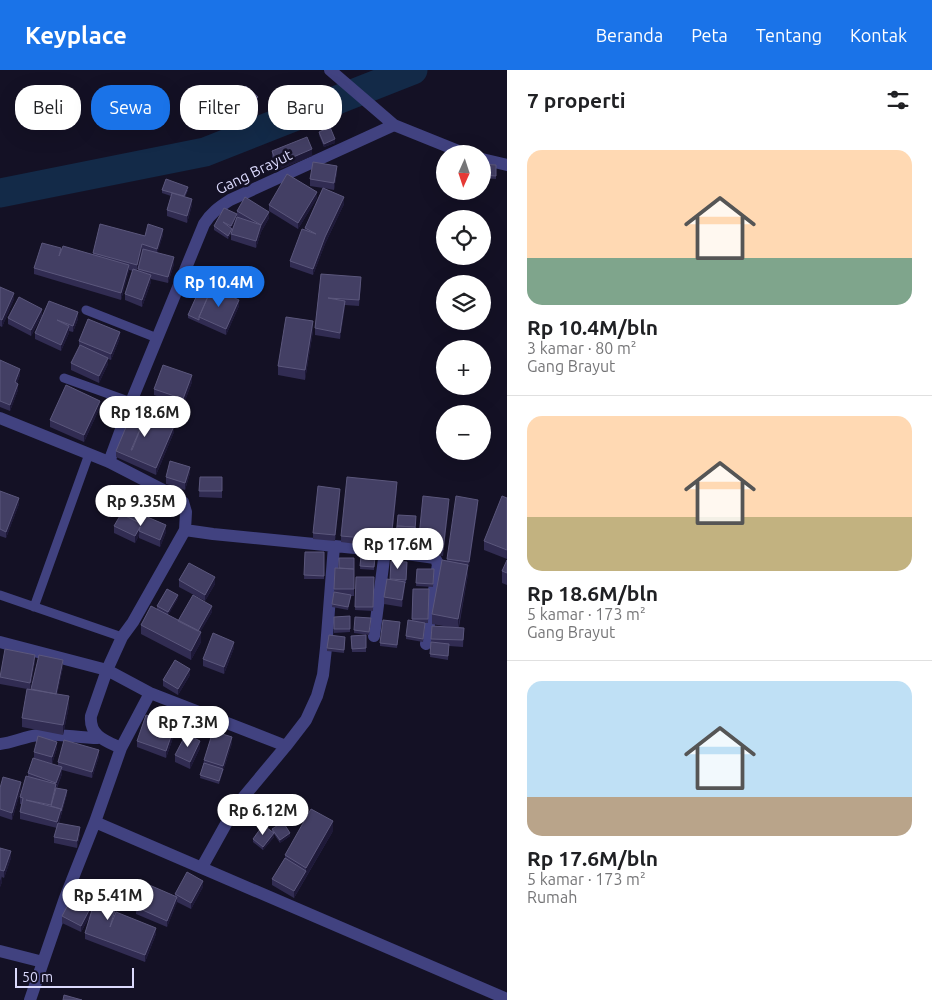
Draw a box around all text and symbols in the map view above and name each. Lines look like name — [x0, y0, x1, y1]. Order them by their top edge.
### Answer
text: Keyplace — [25, 22, 127, 49]
text: Beranda — [596, 25, 663, 45]
text: Peta — [691, 25, 728, 45]
text: Tentang — [756, 25, 822, 45]
text: Kontak — [850, 25, 907, 45]
chip: Beli — [15, 85, 81, 130]
chip: Sewa — [91, 85, 170, 130]
chip: Filter — [180, 85, 258, 130]
chip: Baru — [268, 85, 342, 130]
icon: filters — [884, 86, 912, 114]
text: 7 properti — [527, 88, 626, 112]
north arrow — [436, 145, 491, 200]
map controls — [436, 145, 491, 460]
street label: Gang Brayut — [213, 146, 295, 197]
icon: home — [675, 183, 765, 273]
button: locate — [436, 210, 491, 265]
pin: Rp 10.4M — [167, 266, 271, 308]
text: Rp 10.4M — [184, 273, 254, 291]
button: layers — [436, 275, 491, 330]
text: Rp 10.4M/bln — [527, 315, 658, 339]
text: 3 kamar · 80 m² — [527, 339, 637, 357]
button: + — [436, 340, 491, 395]
text: Gang Brayut — [527, 357, 615, 375]
pin: Rp 18.6M — [93, 396, 197, 438]
text: Rp 18.6M — [110, 403, 180, 421]
button: − — [436, 405, 491, 460]
icon: home — [675, 448, 765, 538]
pin: Rp 9.35M — [89, 484, 193, 527]
text: Rp 9.35M — [106, 492, 176, 510]
pin: Rp 17.6M — [346, 528, 450, 570]
text: Rp 17.6M — [363, 535, 433, 553]
text: Rp 18.6M/bln — [527, 581, 658, 605]
text: 5 kamar · 173 m² — [527, 605, 646, 623]
text: Gang Brayut — [527, 623, 615, 641]
pin: Rp 7.3M — [142, 706, 234, 748]
text: Rp 7.3M — [158, 713, 218, 731]
icon: home — [675, 713, 765, 803]
pin: Rp 6.12M — [211, 794, 315, 836]
text: Rp 6.12M — [228, 801, 298, 819]
text: Rp 17.6M/bln — [527, 846, 658, 870]
text: 5 kamar · 173 m² — [527, 870, 646, 888]
pin: Rp 5.41M — [56, 878, 160, 921]
text: Rp 5.41M — [73, 886, 143, 904]
text: Rumah — [527, 888, 577, 906]
scale bar — [15, 965, 134, 988]
text: 50 m — [22, 969, 53, 985]

